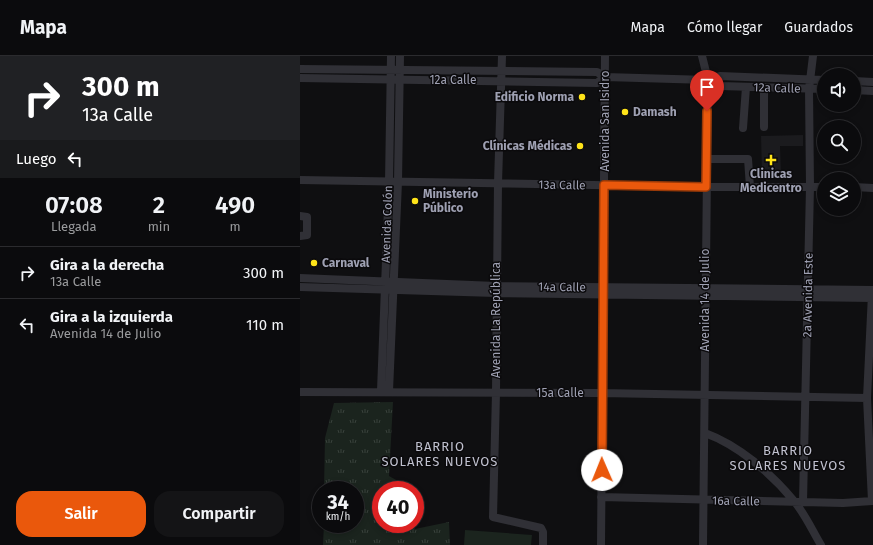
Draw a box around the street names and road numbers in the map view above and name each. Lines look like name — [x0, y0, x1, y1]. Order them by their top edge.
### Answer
street label: Avenida San Isidro — [598, 71, 612, 171]
street label: 12a Calle — [429, 73, 477, 87]
street label: 12a Calle — [753, 80, 801, 96]
street label: 13a Calle — [538, 178, 586, 192]
street label: Avenida Colón — [379, 185, 395, 263]
street label: Avenida 14 de Julio — [698, 249, 712, 351]
street label: 2a Avenida Este — [800, 253, 816, 337]
street label: Avenida La República — [489, 262, 503, 378]
street label: 14a Calle — [538, 280, 586, 294]
street label: 15a Calle — [536, 386, 584, 400]
street label: 16a Calle — [712, 494, 760, 508]

